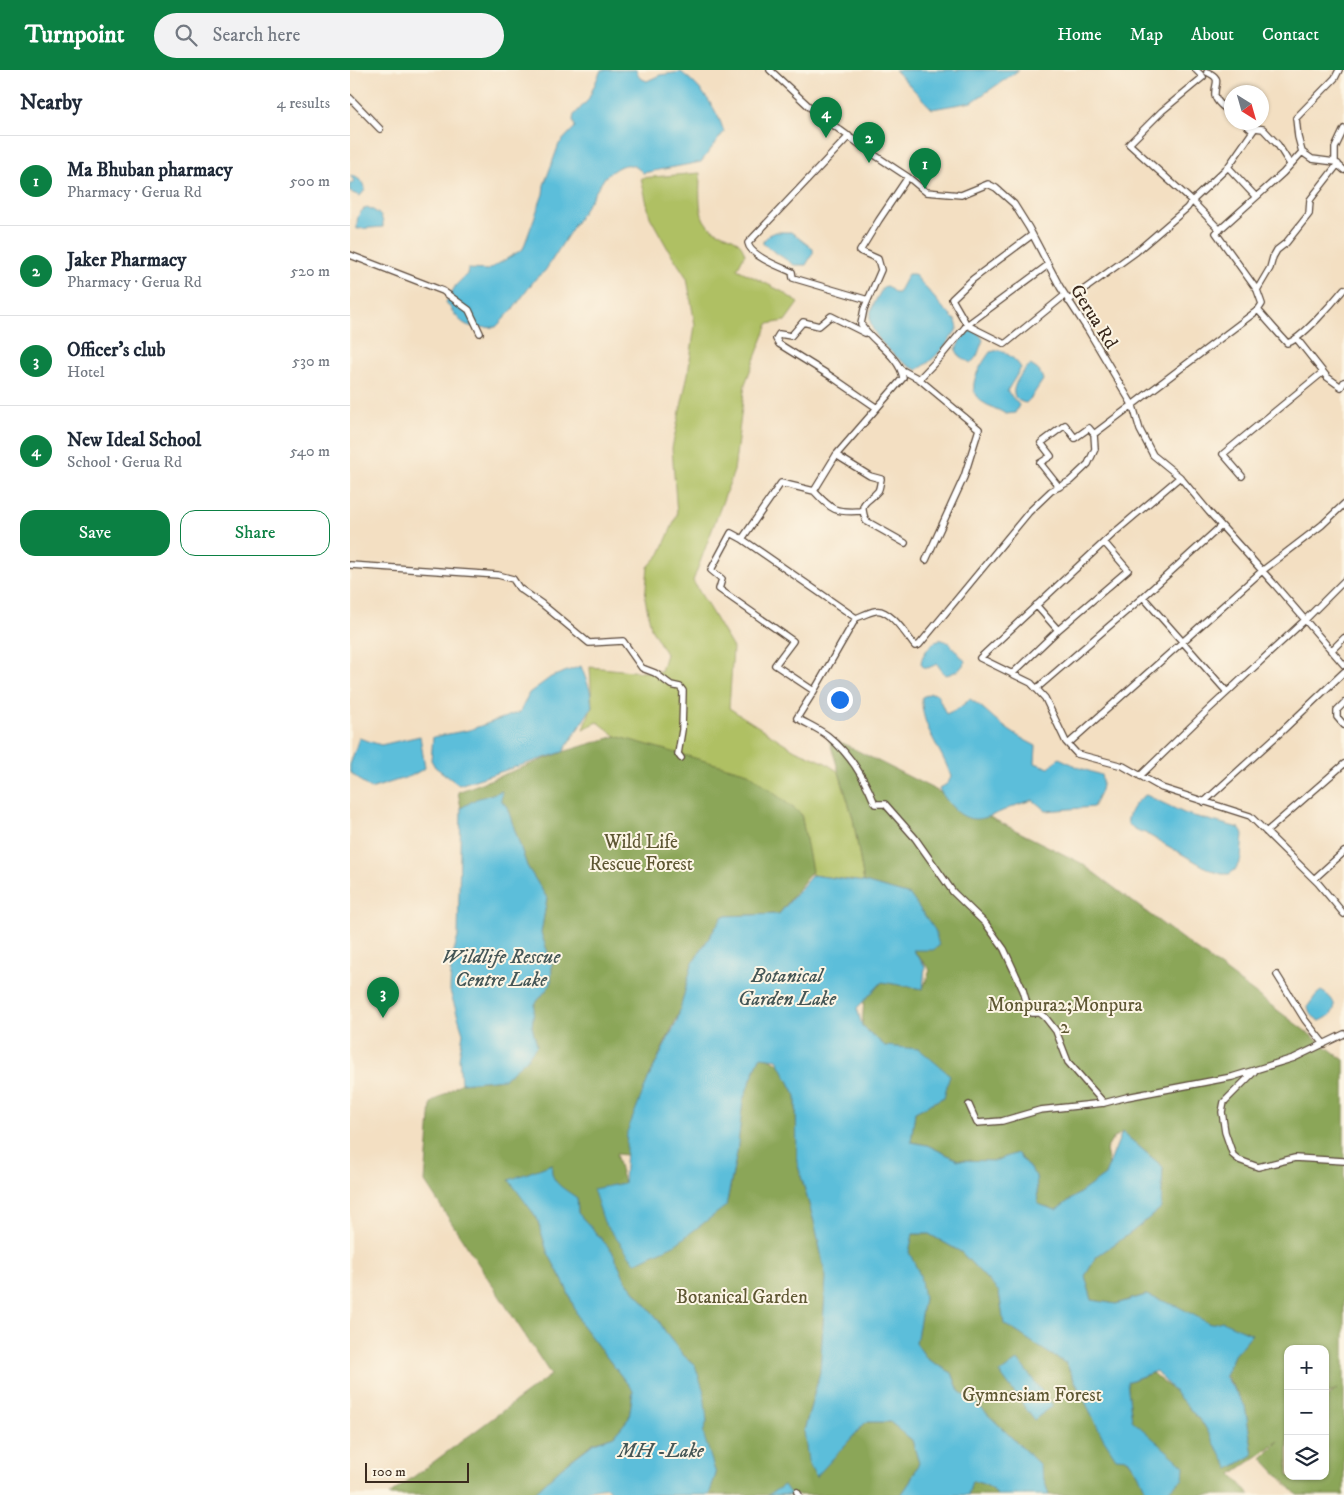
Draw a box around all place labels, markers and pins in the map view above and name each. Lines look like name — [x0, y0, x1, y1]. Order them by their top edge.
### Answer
pin: 4 — [810, 97, 842, 138]
pin: 2 — [853, 122, 885, 163]
pin: 1 — [909, 148, 941, 189]
pin: 3 — [367, 977, 399, 1018]

